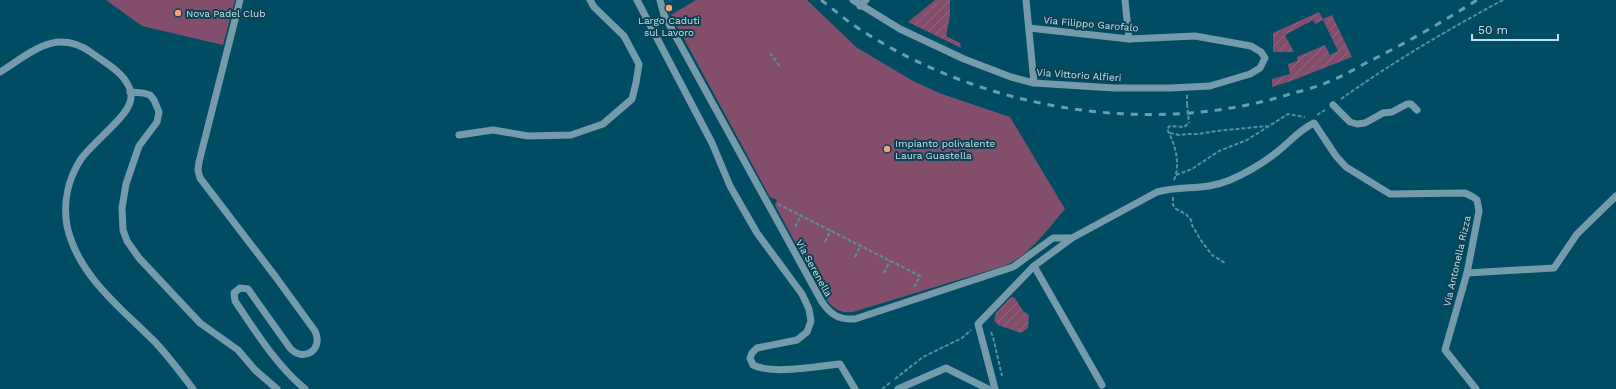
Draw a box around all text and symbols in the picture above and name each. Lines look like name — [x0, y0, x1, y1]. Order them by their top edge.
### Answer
marker: Largo Caduti sul Lavoro — [664, 3, 674, 13]
marker: Nova Padel Club — [173, 8, 183, 18]
place label: Nova Padel Club — [186, 8, 265, 19]
street label: Via Filippo Garofalo — [1043, 14, 1139, 34]
place label: Largo Caduti sul Lavoro — [638, 15, 700, 38]
scale bar — [1472, 16, 1558, 42]
text: 50 m — [1478, 23, 1508, 37]
street label: Via Vittorio Alfieri — [1036, 67, 1122, 83]
place label: Impianto polivalente Laura Guastella — [895, 138, 996, 161]
marker: Impianto polivalente Laura Guastella — [882, 144, 892, 154]
street label: Via Antonella Rizza — [1441, 214, 1473, 308]
street label: Via Serenella — [794, 238, 834, 299]

